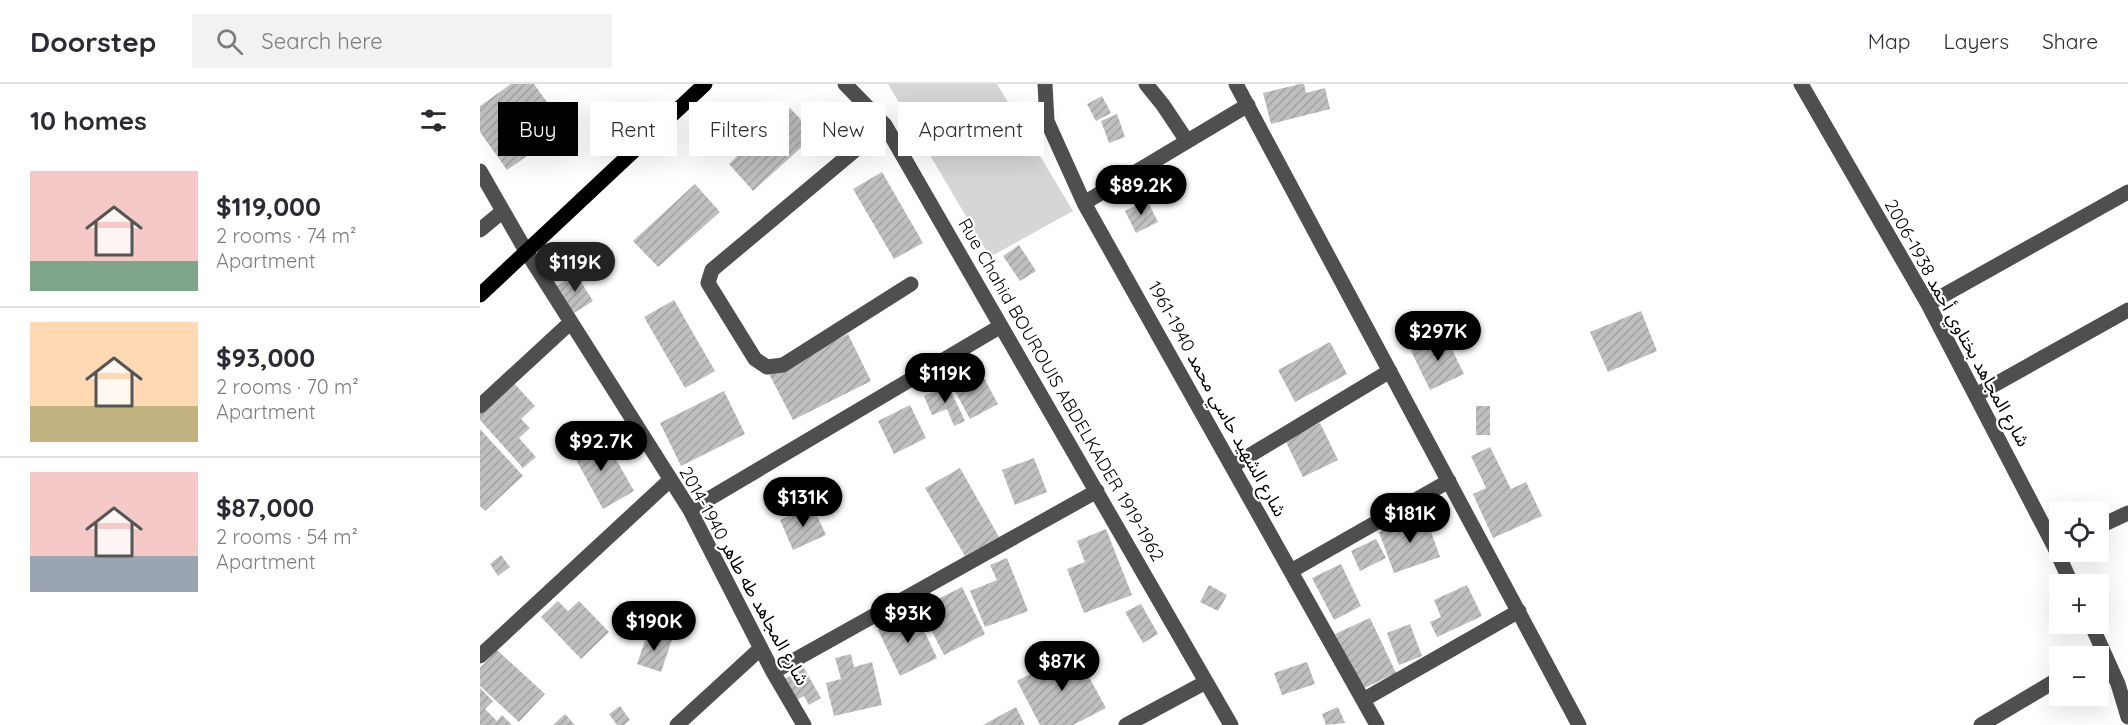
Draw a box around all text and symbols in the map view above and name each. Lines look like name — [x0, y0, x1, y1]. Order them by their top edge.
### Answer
search box — [192, 14, 612, 68]
text: Doorstep — [30, 24, 156, 59]
icon: search — [213, 25, 246, 58]
text: Search here — [261, 27, 383, 55]
text: Map — [1868, 28, 1911, 54]
text: Layers — [1944, 28, 2009, 54]
text: Share — [2042, 28, 2098, 54]
chip: Buy — [498, 102, 578, 156]
chip: Rent — [590, 102, 677, 156]
chip: Filters — [689, 102, 789, 156]
chip: New — [801, 102, 886, 156]
chip: Apartment — [898, 102, 1044, 156]
text: 10 homes — [30, 104, 147, 137]
icon: filters — [417, 104, 450, 137]
pin: $89.2K — [1092, 165, 1190, 216]
text: $89.2K — [1110, 172, 1172, 197]
text: $119,000 — [216, 190, 321, 223]
icon: home — [78, 195, 150, 267]
street label: شارع المجاهد بختاوي أحمد 1938-2006 — [1877, 195, 2035, 452]
street label: Rue Chahid BOUROUIS ABDELKADER 1919-1962 — [953, 214, 1170, 565]
text: 2 rooms · 74 m² — [216, 223, 356, 248]
pin: $119K — [533, 242, 617, 293]
text: Apartment — [216, 248, 316, 273]
text: $119K — [549, 249, 601, 274]
street label: شارع الشهيد حاسي محمد 1940-1961 — [1140, 277, 1292, 522]
pin: $297K — [1396, 311, 1480, 362]
text: $297K — [1409, 318, 1467, 343]
text: $93,000 — [216, 341, 315, 374]
icon: home — [78, 346, 150, 418]
pin: $119K — [903, 353, 987, 404]
text: $119K — [919, 360, 971, 385]
text: 2 rooms · 70 m² — [216, 374, 359, 399]
text: Apartment — [216, 399, 316, 424]
pin: $92.7K — [552, 421, 650, 472]
text: $92.7K — [569, 428, 633, 453]
street label: شارع المجاهد طه طاهر 1940-2014 — [672, 462, 814, 691]
pin: $131K — [761, 477, 845, 528]
text: $131K — [777, 484, 829, 509]
text: $87,000 — [216, 491, 314, 524]
pin: $181K — [1368, 493, 1452, 544]
icon: home — [78, 496, 150, 568]
text: $181K — [1384, 500, 1436, 525]
map controls — [2049, 502, 2109, 706]
button: locate — [2049, 502, 2109, 562]
text: 2 rooms · 54 m² — [216, 524, 358, 549]
text: Apartment — [216, 549, 316, 574]
button: + — [2049, 574, 2109, 634]
pin: $93K — [872, 593, 944, 644]
text: $93K — [884, 600, 932, 625]
pin: $190K — [612, 601, 696, 652]
text: $190K — [626, 608, 682, 633]
pin: $87K — [1026, 641, 1098, 692]
button: − — [2049, 646, 2109, 706]
text: $87K — [1039, 648, 1085, 673]

